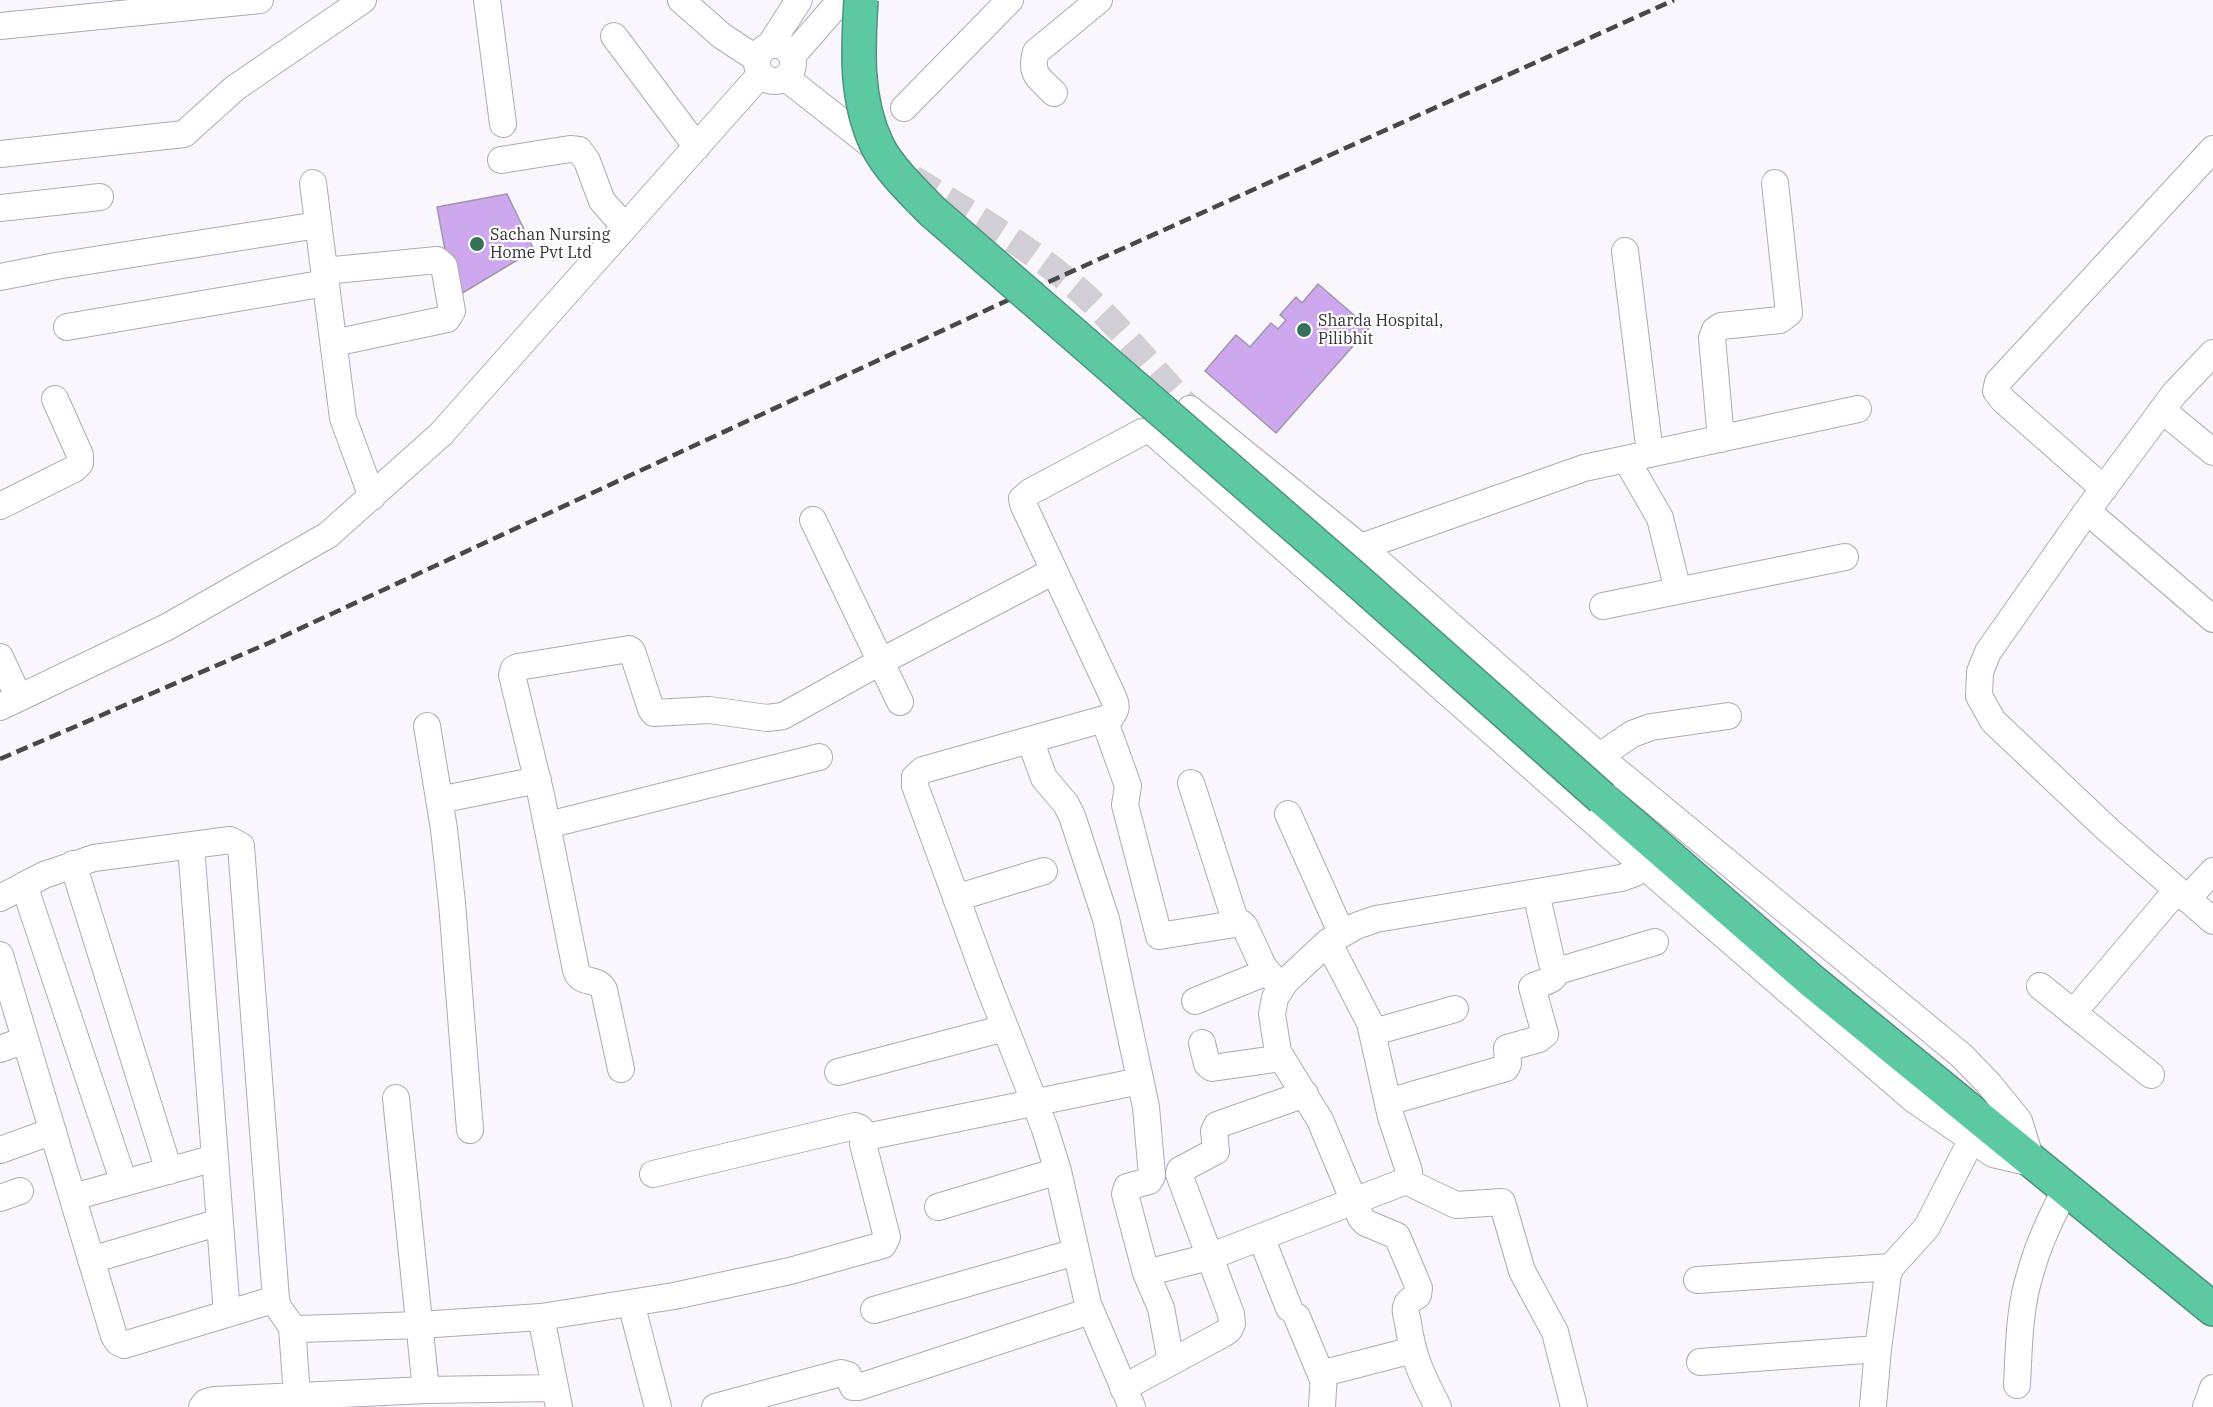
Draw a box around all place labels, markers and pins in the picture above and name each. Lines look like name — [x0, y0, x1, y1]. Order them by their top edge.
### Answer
place label: Sachan Nursing Home Pvt Ltd — [490, 225, 610, 263]
marker: Sachan Nursing Home Pvt Ltd — [468, 235, 486, 253]
place label: Sharda Hospital, Pilibhit — [1318, 311, 1443, 349]
marker: Sharda Hospital, Pilibhit — [1295, 321, 1313, 339]

